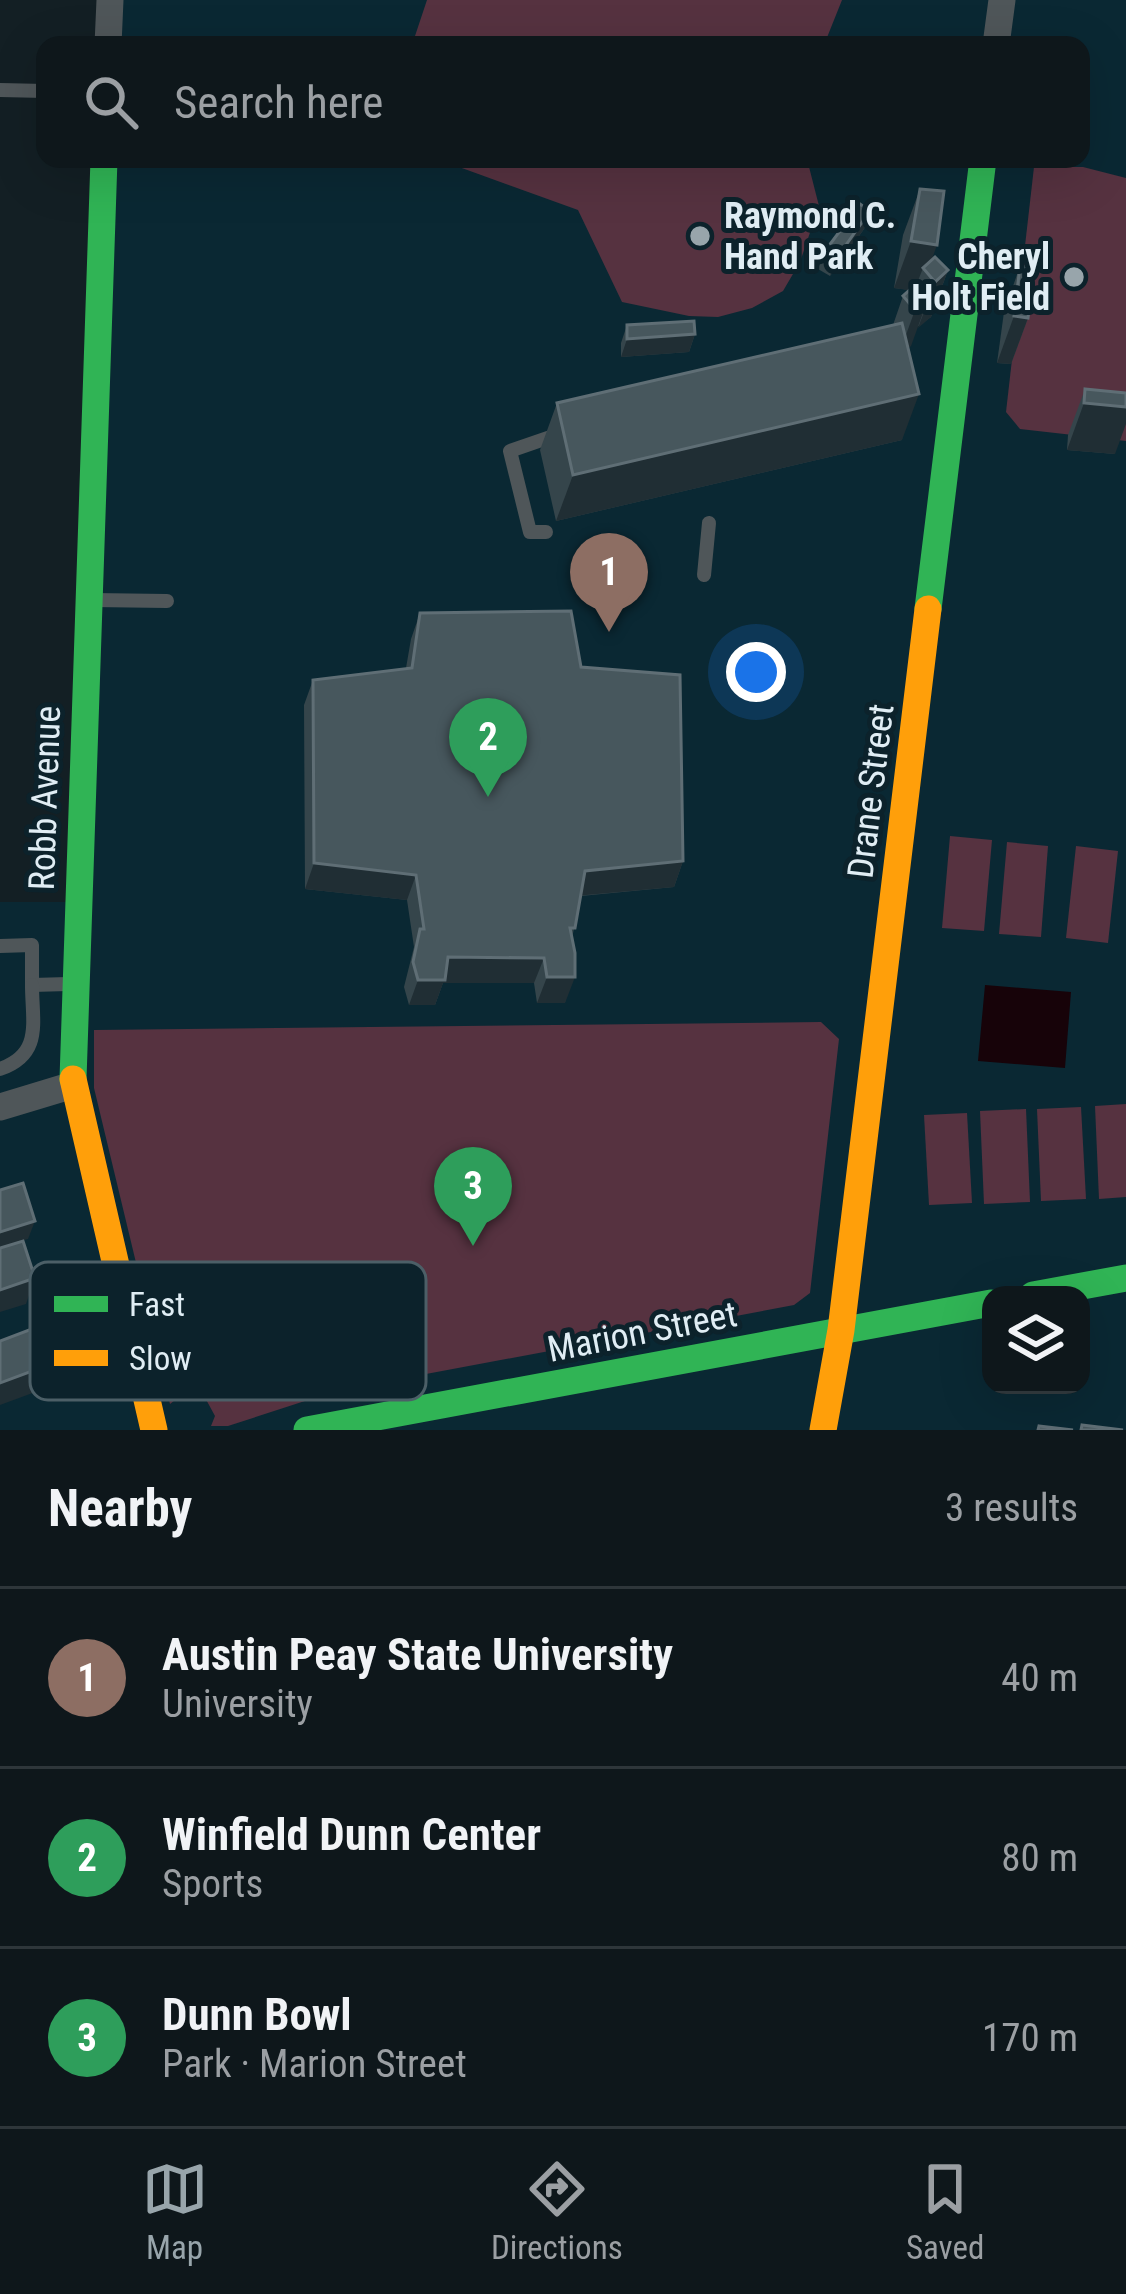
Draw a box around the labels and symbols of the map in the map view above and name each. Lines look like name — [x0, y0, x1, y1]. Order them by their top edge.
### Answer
place label: Raymond C. Hand Park — [724, 195, 896, 278]
marker: Raymond C. Hand Park — [687, 223, 713, 249]
place label: Cheryl Holt Field — [911, 236, 1050, 319]
marker: Cheryl Holt Field — [1061, 264, 1087, 290]
pin: 1 — [570, 533, 648, 632]
your location — [726, 642, 786, 702]
pin: 2 — [449, 698, 527, 797]
street label: Drane Street — [839, 702, 902, 881]
street label: Robb Avenue — [21, 705, 69, 891]
pin: 3 — [434, 1147, 512, 1246]
legend — [30, 1262, 426, 1400]
text: Fast — [129, 1285, 185, 1324]
street label: Marion Street — [544, 1293, 740, 1371]
text: Slow — [129, 1339, 192, 1378]

